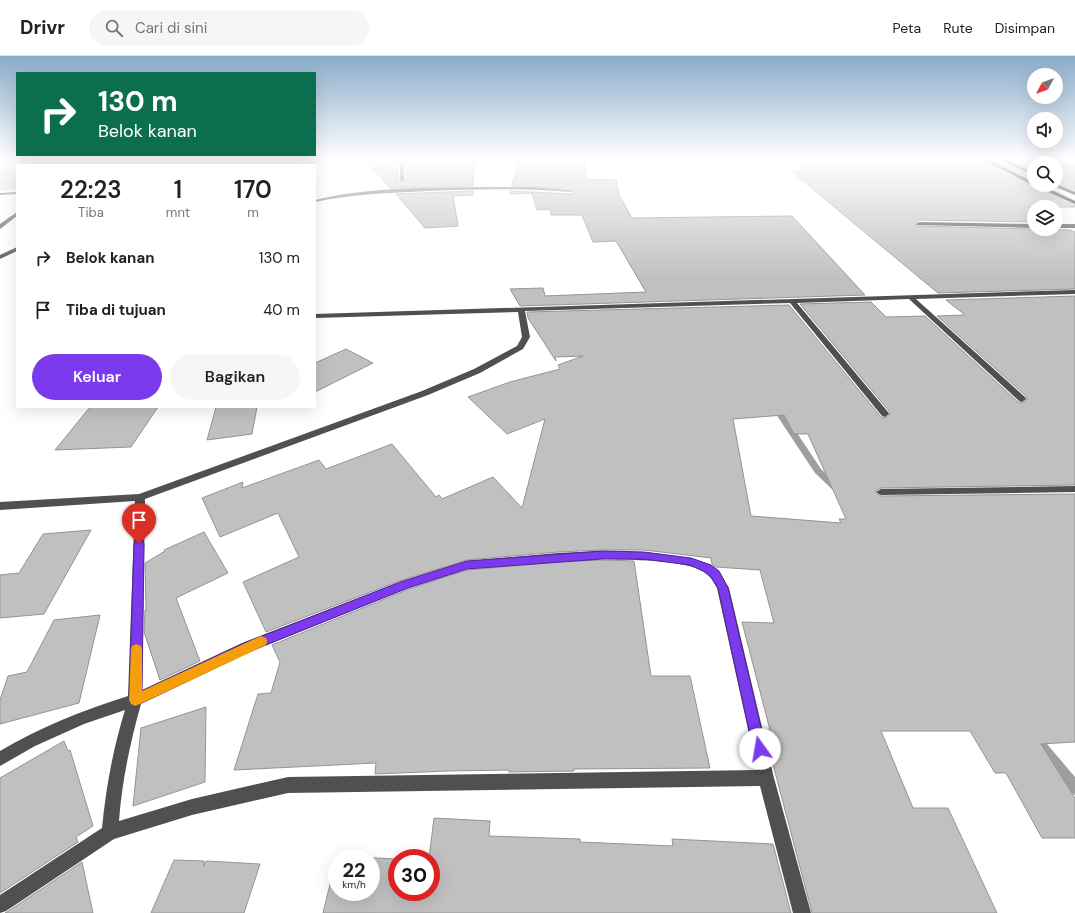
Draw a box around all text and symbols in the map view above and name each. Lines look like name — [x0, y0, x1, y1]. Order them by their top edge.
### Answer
search box — [89, 10, 369, 46]
text: Drivr — [20, 15, 65, 40]
icon: search — [103, 17, 125, 39]
text: Cari di sini — [135, 18, 207, 38]
text: Peta — [893, 19, 921, 37]
text: Rute — [943, 19, 973, 37]
text: Disimpan — [995, 19, 1055, 37]
north arrow — [1027, 68, 1063, 104]
map controls — [1027, 68, 1063, 236]
text: 130 m — [98, 83, 178, 120]
icon: right — [32, 88, 84, 140]
button: sound — [1027, 112, 1063, 148]
text: Belok kanan — [98, 119, 197, 143]
button: search — [1027, 156, 1063, 192]
text: 22:23 — [60, 174, 122, 205]
text: 1 — [174, 174, 182, 205]
text: 170 — [234, 174, 272, 205]
button: layers — [1027, 200, 1063, 236]
text: Tiba — [78, 204, 104, 221]
text: mnt — [166, 204, 190, 221]
text: m — [247, 204, 259, 221]
icon: right — [32, 247, 54, 269]
text: Belok kanan — [66, 248, 154, 268]
text: 130 m — [259, 248, 300, 268]
icon: arrive — [32, 299, 54, 321]
text: Tiba di tujuan — [66, 300, 166, 320]
text: 40 m — [263, 300, 300, 320]
button: Keluar — [32, 354, 162, 400]
button: Bagikan — [170, 354, 300, 400]
pin — [122, 503, 156, 544]
icon: arrive — [128, 509, 150, 531]
position arrow — [739, 728, 781, 770]
speed limit sign: 30 — [388, 849, 440, 901]
text: 22 — [342, 857, 366, 883]
text: km/h — [342, 878, 366, 891]

